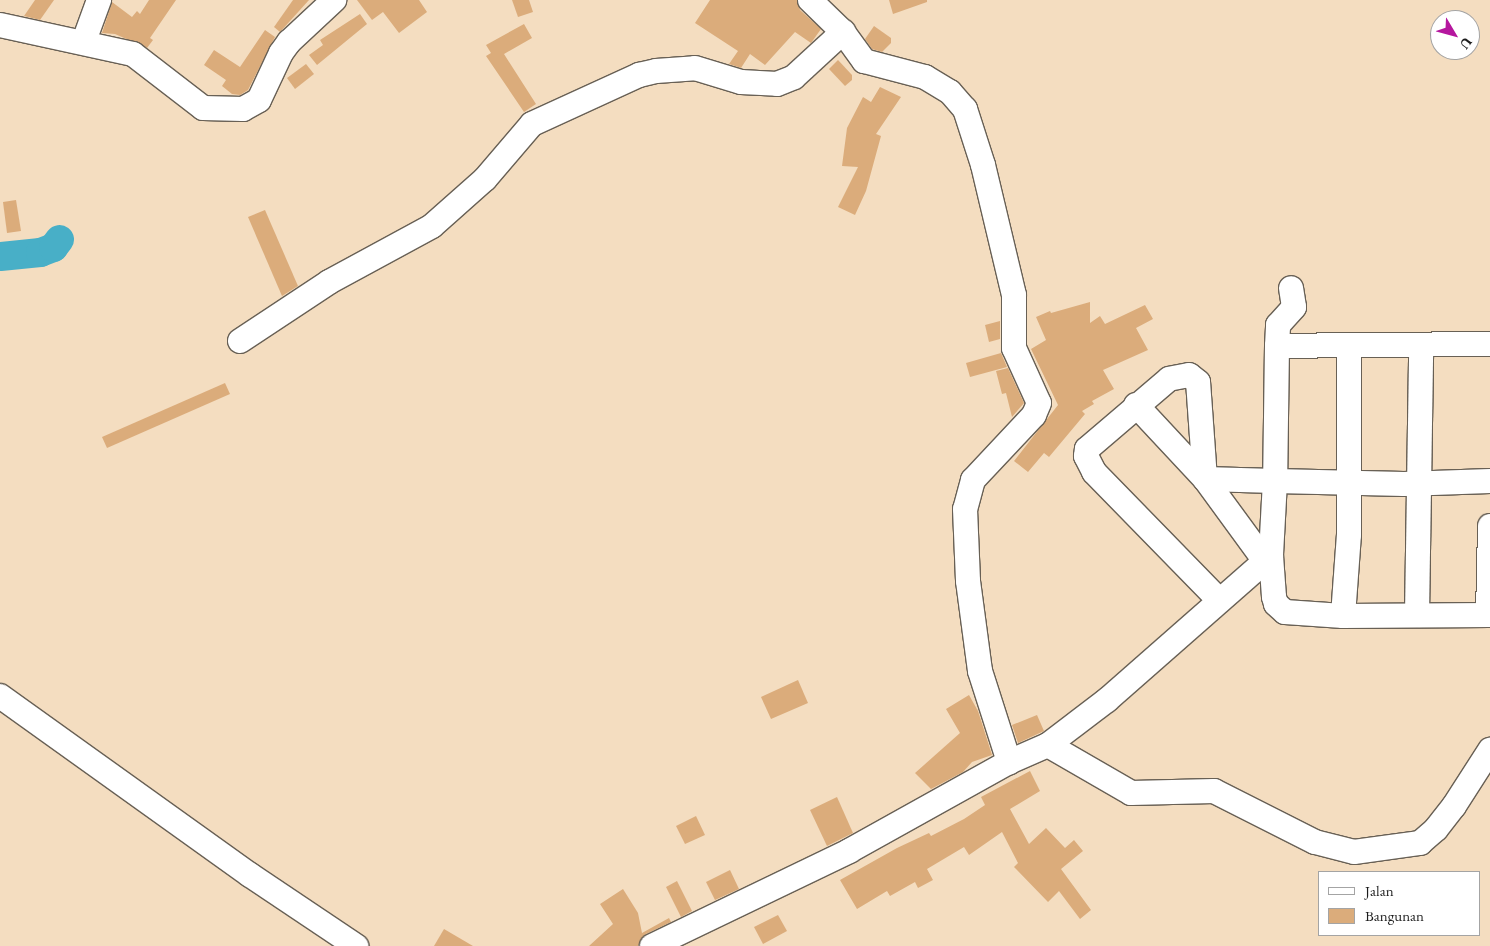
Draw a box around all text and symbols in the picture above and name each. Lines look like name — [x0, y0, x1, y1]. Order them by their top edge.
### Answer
north arrow — [1430, 10, 1480, 60]
text: U — [1456, 34, 1477, 53]
legend — [1318, 871, 1480, 936]
text: Jalan — [1365, 881, 1394, 900]
text: Bangunan — [1365, 906, 1424, 925]

